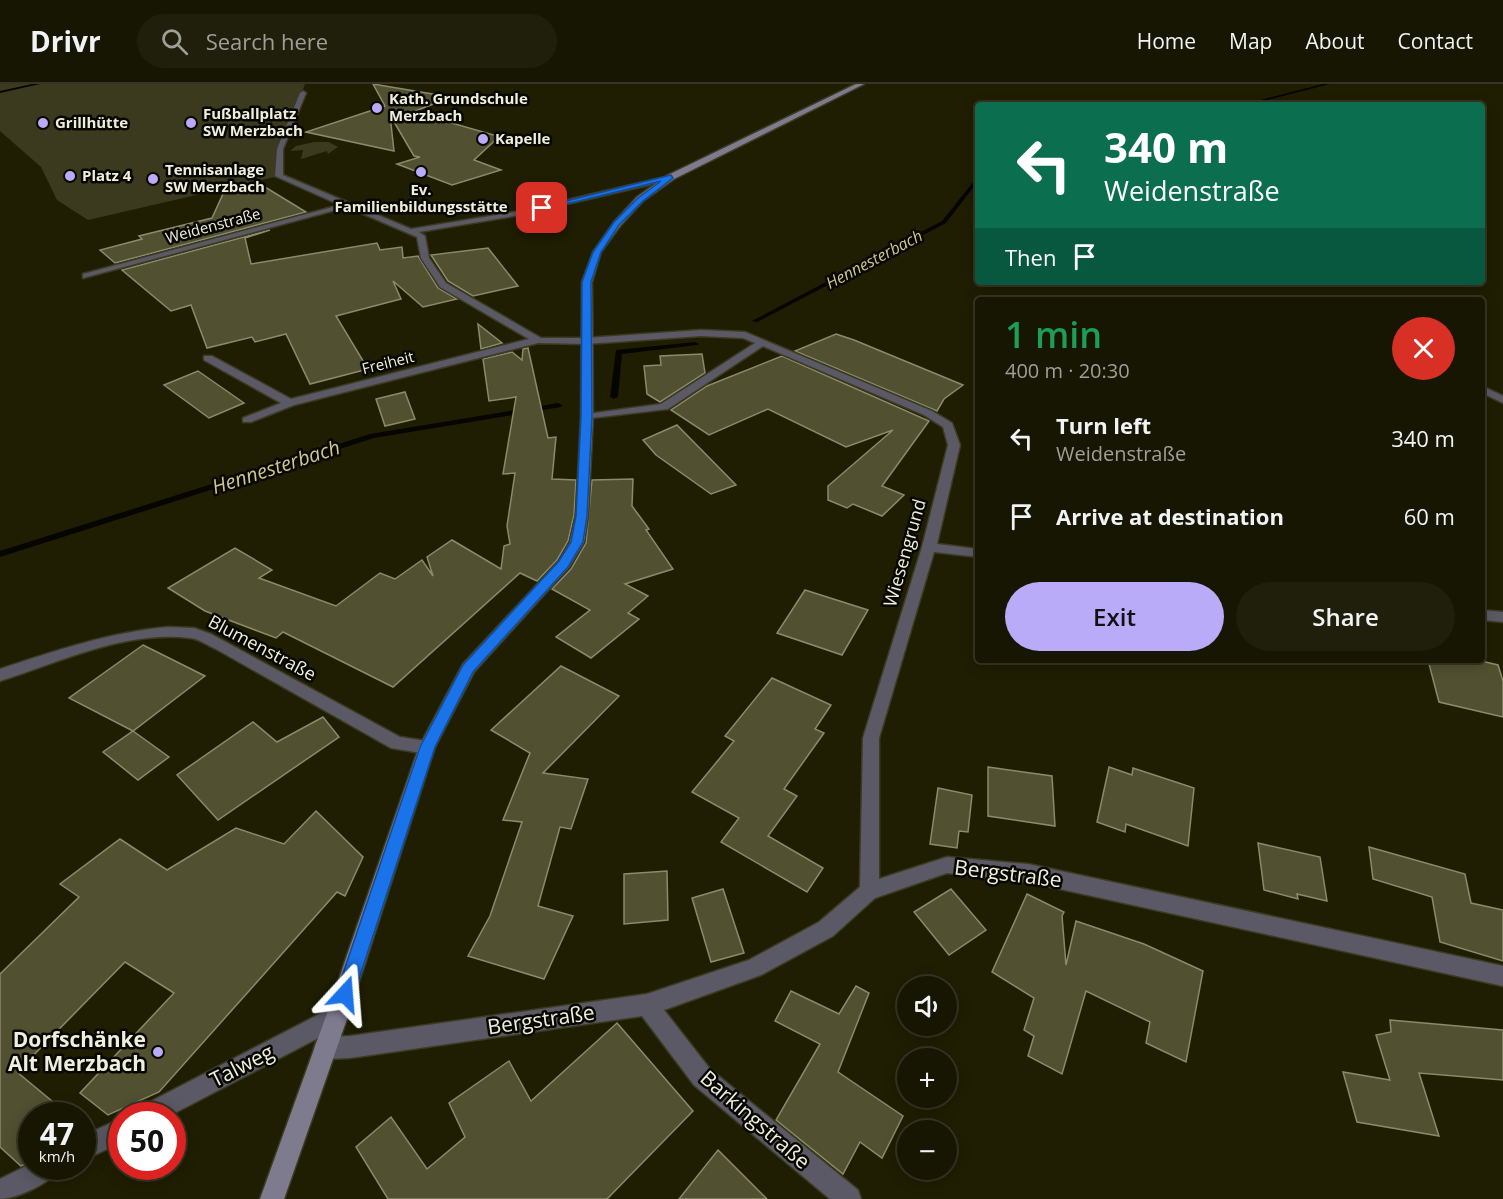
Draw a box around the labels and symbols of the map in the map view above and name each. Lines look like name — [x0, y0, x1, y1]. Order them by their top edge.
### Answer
place label: Kath. Grundschule Merzbach — [389, 88, 528, 125]
marker: Kath. Grundschule Merzbach — [370, 101, 384, 115]
place label: Fußballplatz SW Merzbach — [203, 103, 303, 140]
place label: Grillhütte — [55, 112, 128, 132]
marker: Grillhütte — [36, 116, 50, 130]
marker: Fußballplatz SW Merzbach — [184, 116, 198, 130]
place label: Kapelle — [495, 128, 551, 148]
marker: Kapelle — [476, 132, 490, 146]
place label: Tennisanlage SW Merzbach — [165, 159, 265, 196]
place label: Platz 4 — [82, 165, 132, 185]
marker: Ev. Familienbildungsstätte — [414, 165, 428, 179]
marker: Platz 4 — [63, 169, 77, 183]
marker: Tennisanlage SW Merzbach — [146, 172, 160, 186]
place label: Ev. Familienbildungsstätte — [334, 179, 508, 216]
pin — [516, 182, 567, 233]
street label: Weidenstraße — [163, 203, 262, 247]
water label: Hennesterbach — [822, 224, 926, 294]
street label: Freiheit — [360, 346, 416, 378]
water label: Hennesterbach — [208, 433, 343, 500]
street label: Wiesengrund — [877, 496, 931, 609]
street label: Blumenstraße — [204, 609, 321, 686]
street label: Bergstraße — [953, 853, 1063, 893]
position arrow — [313, 962, 377, 1026]
street label: Bergstraße — [485, 998, 596, 1040]
place label: Dorfschänke Alt Merzbach — [8, 1025, 146, 1077]
street label: Talweg — [205, 1037, 278, 1093]
marker: Dorfschänke Alt Merzbach — [151, 1045, 165, 1059]
street label: Barkingstraße — [695, 1064, 817, 1175]
speed limit sign: 50 — [108, 1102, 186, 1180]

